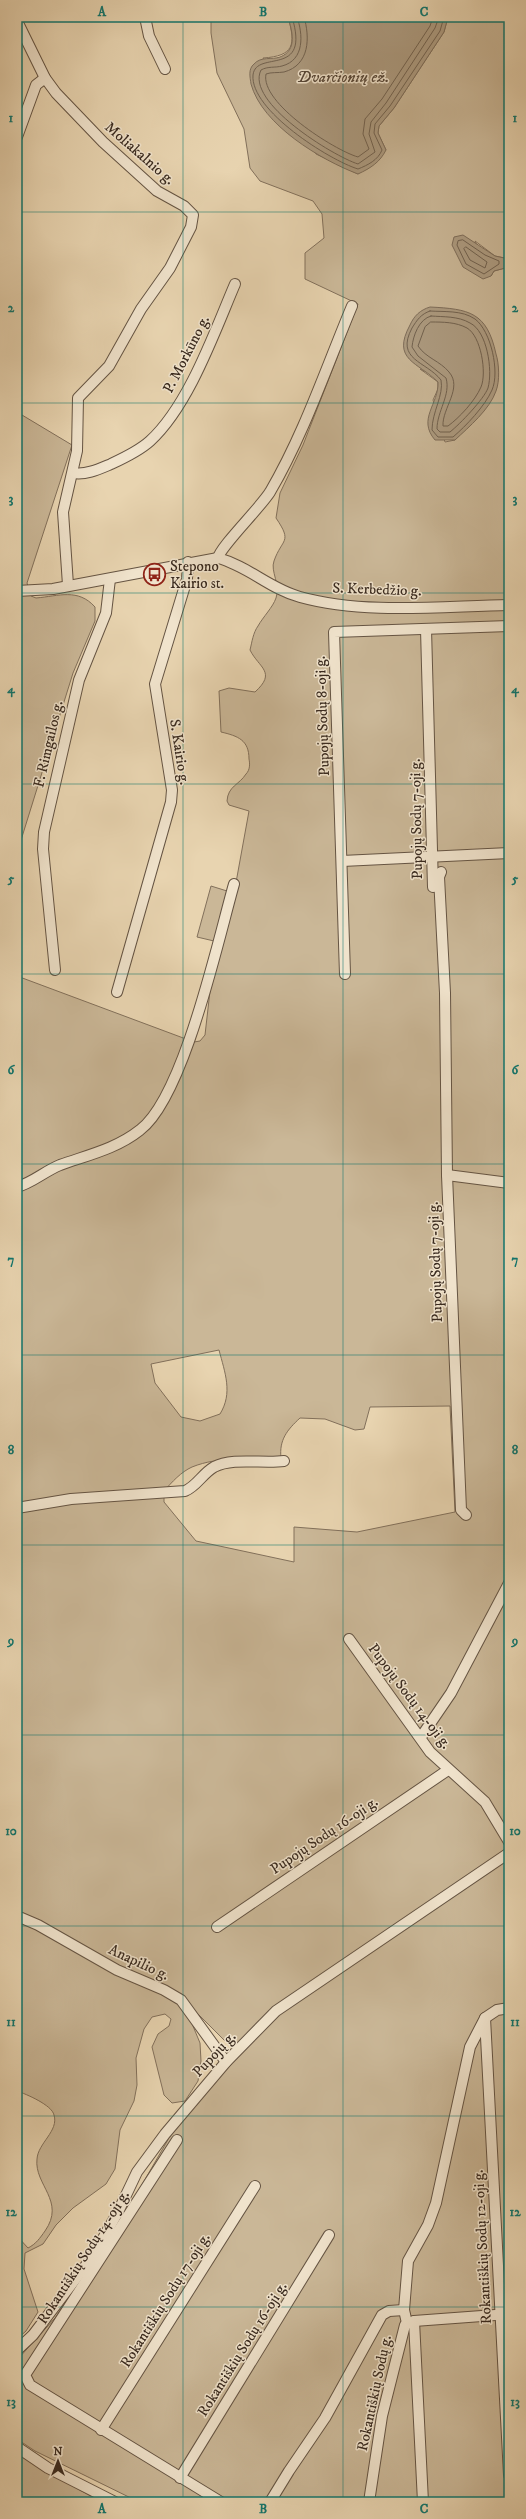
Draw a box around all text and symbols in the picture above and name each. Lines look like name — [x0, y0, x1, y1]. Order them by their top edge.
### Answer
text: A — [97, 4, 107, 20]
text: B — [259, 4, 267, 20]
text: C — [420, 4, 429, 20]
water label: Dvarčionių ež. — [297, 67, 389, 87]
text: 1 — [9, 110, 14, 126]
text: 1 — [513, 110, 518, 126]
street label: Moliakalnio g. — [101, 118, 179, 189]
text: 2 — [8, 300, 15, 316]
text: 2 — [512, 300, 519, 316]
street label: P. Morkūno g. — [159, 312, 214, 396]
text: 3 — [9, 491, 14, 507]
text: 3 — [513, 491, 518, 507]
place label: Stepono Kairio st. — [170, 557, 224, 593]
bus stop icon: Stepono Kairio st. — [142, 562, 168, 588]
street label: S. Kerbedžio g. — [332, 578, 422, 601]
street label: Pupojų Sodų 8-oji g. — [311, 656, 334, 776]
text: 4 — [6, 681, 15, 698]
text: 4 — [510, 681, 519, 698]
street label: F. Rimgailos g. — [29, 699, 68, 789]
street label: S. Kairio g. — [165, 718, 194, 786]
street label: Pupojų Sodų 7-oji g. — [406, 758, 427, 880]
text: 5 — [7, 871, 15, 887]
text: 5 — [511, 871, 519, 887]
text: 6 — [8, 1062, 16, 1078]
text: 6 — [512, 1062, 520, 1078]
street label: Pupojų Sodų 7-oji g. — [424, 1201, 447, 1323]
text: 7 — [8, 1252, 15, 1268]
text: 7 — [512, 1252, 519, 1268]
text: 8 — [8, 1442, 15, 1458]
text: 8 — [512, 1442, 519, 1458]
text: 9 — [7, 1633, 14, 1649]
text: 9 — [511, 1633, 518, 1649]
street label: Pupojų Sodų 14-oji g. — [364, 1640, 455, 1753]
street label: Pupojų Sodų 16-oji g. — [267, 1792, 382, 1879]
text: 10 — [5, 1823, 17, 1839]
text: 10 — [509, 1823, 521, 1839]
street label: Anapilio g. — [105, 1940, 172, 1985]
text: 11 — [6, 2014, 16, 2030]
text: 11 — [510, 2014, 520, 2030]
street label: Pupojų g. — [188, 2027, 240, 2081]
street label: Rokantiškių Sodų 12-oji g. — [469, 2169, 496, 2325]
street label: Rokantiškių Sodų 14-oji g. — [33, 2187, 134, 2328]
text: 12 — [5, 2204, 17, 2220]
text: 12 — [509, 2204, 521, 2220]
street label: Rokantiškių Sodų 17-oji g. — [116, 2229, 215, 2371]
street label: Rokantiškių Sodų 16-oji g. — [193, 2278, 292, 2420]
street label: Rokantiškių Sodų g. — [353, 2333, 396, 2453]
text: 13 — [6, 2394, 16, 2410]
text: 13 — [510, 2394, 520, 2410]
north arrow — [38, 2441, 78, 2481]
text: N — [53, 2445, 63, 2459]
text: A — [97, 2501, 107, 2517]
text: B — [259, 2501, 267, 2517]
text: C — [420, 2501, 429, 2517]

